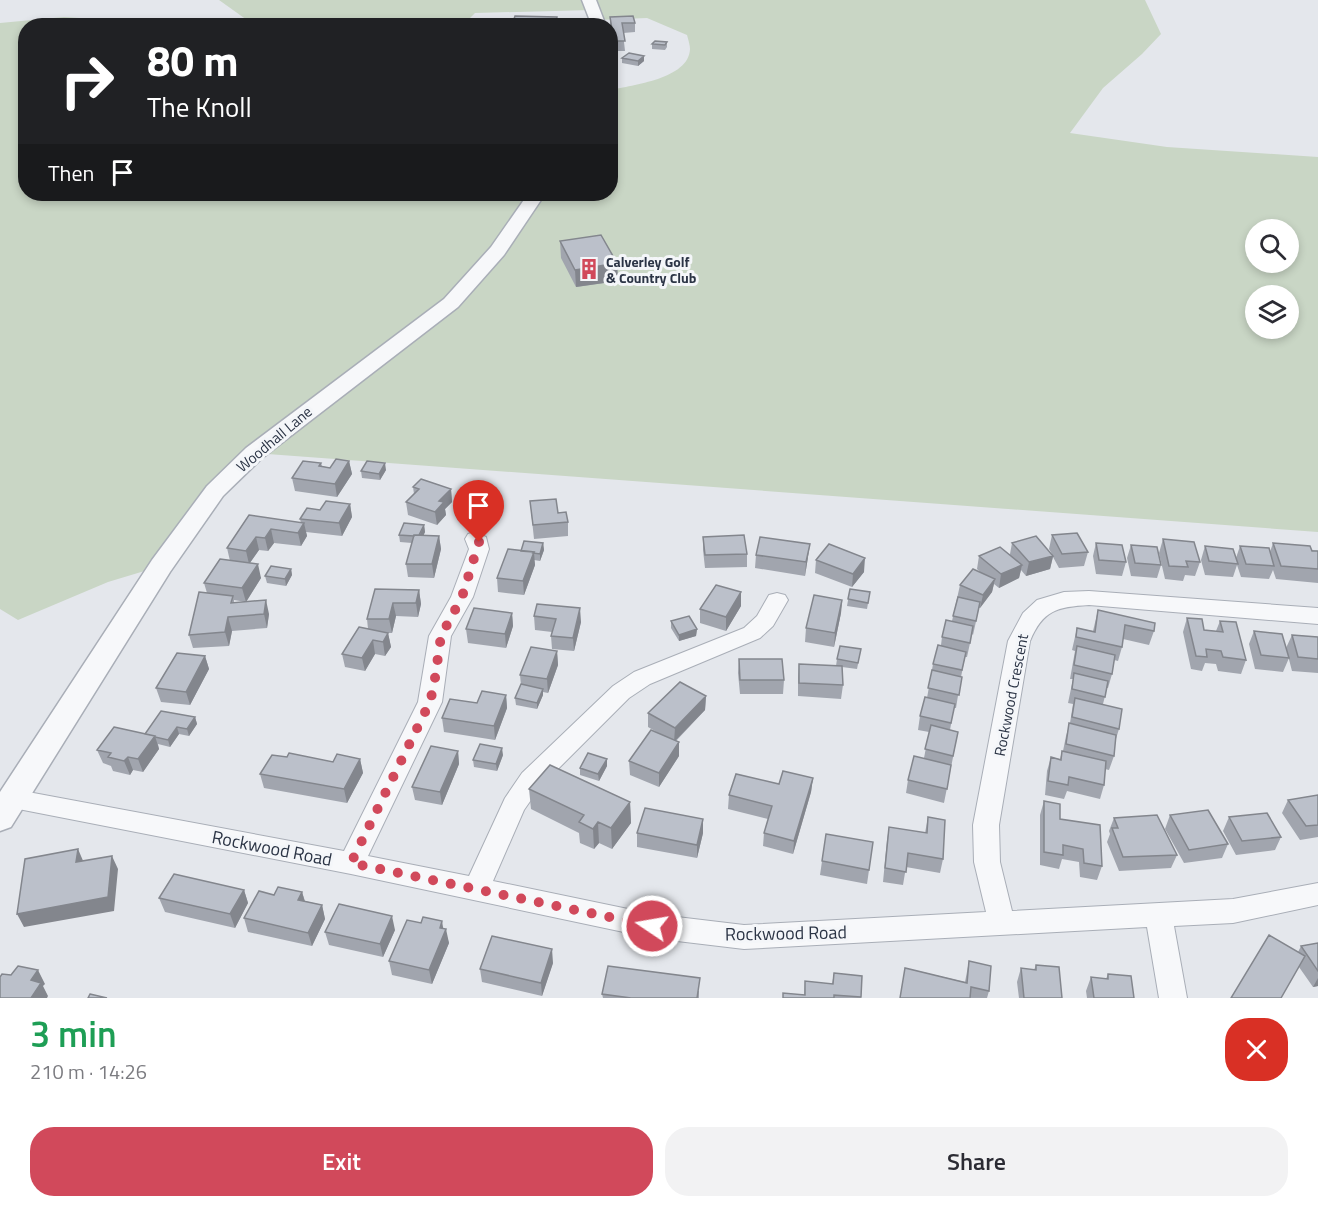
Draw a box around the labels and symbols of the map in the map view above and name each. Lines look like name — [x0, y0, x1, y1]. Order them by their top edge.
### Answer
place label: Calverley Golf & Country Club — [606, 251, 697, 288]
building icon: Calverley Golf & Country Club — [577, 257, 601, 281]
street label: Woodhall Lane — [231, 400, 317, 478]
pin — [453, 480, 504, 542]
street label: Rockwood Crescent — [988, 631, 1034, 758]
street label: Rockwood Road — [210, 823, 334, 873]
position arrow — [620, 894, 684, 958]
street label: Rockwood Road — [725, 918, 847, 948]

